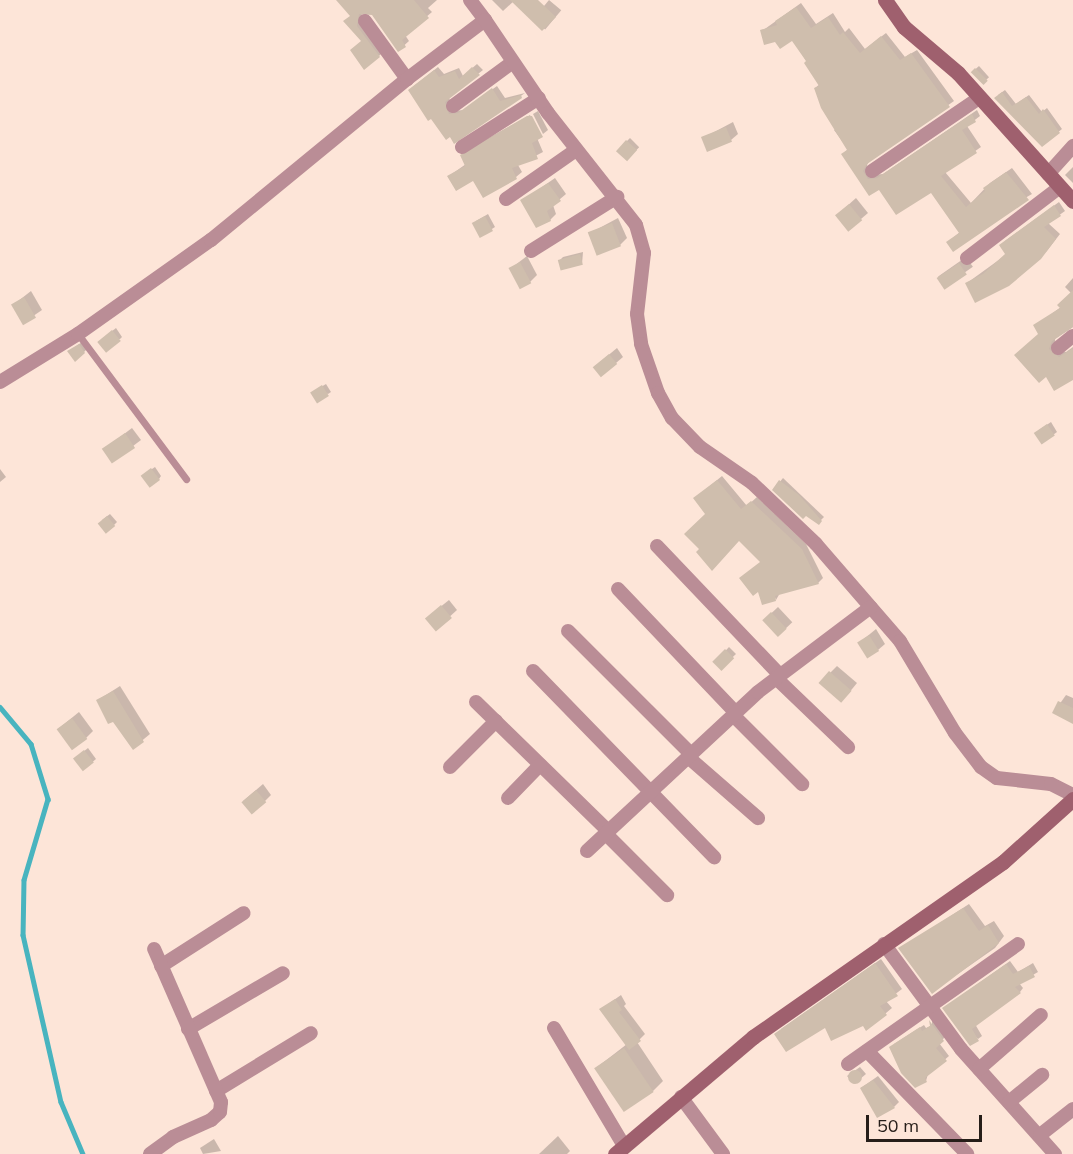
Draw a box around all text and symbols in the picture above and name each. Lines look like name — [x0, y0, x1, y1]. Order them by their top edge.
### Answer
scale bar — [869, 1103, 984, 1141]
text: 50 m — [877, 1114, 919, 1137]

